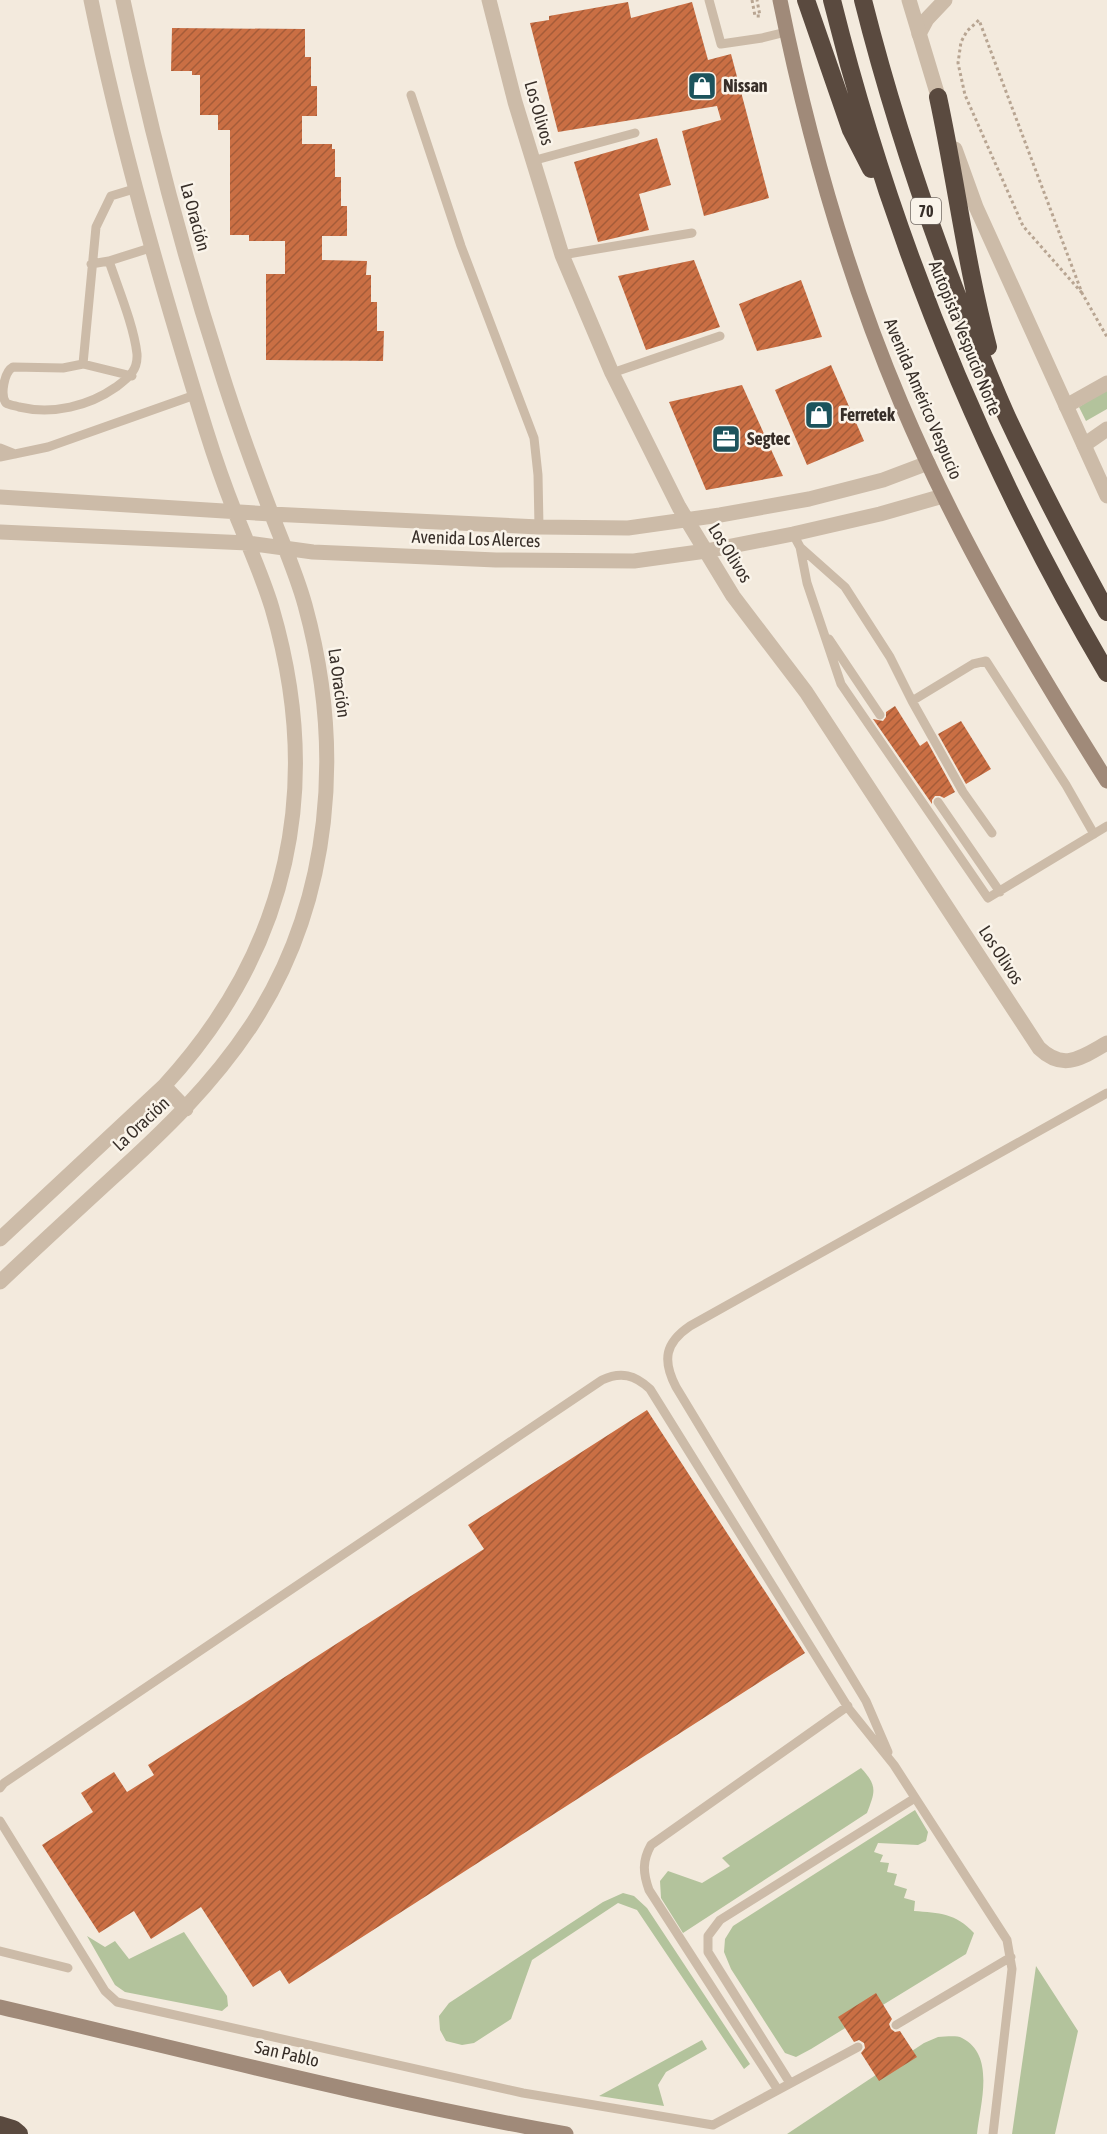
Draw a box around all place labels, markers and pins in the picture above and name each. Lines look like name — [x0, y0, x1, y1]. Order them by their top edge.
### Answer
shop icon: Nissan — [686, 70, 718, 102]
place label: Nissan — [723, 75, 768, 96]
shop icon: Ferretek — [803, 399, 835, 431]
place label: Ferretek — [840, 404, 896, 425]
office icon: Segtec — [710, 423, 742, 455]
place label: Segtec — [747, 428, 791, 449]

